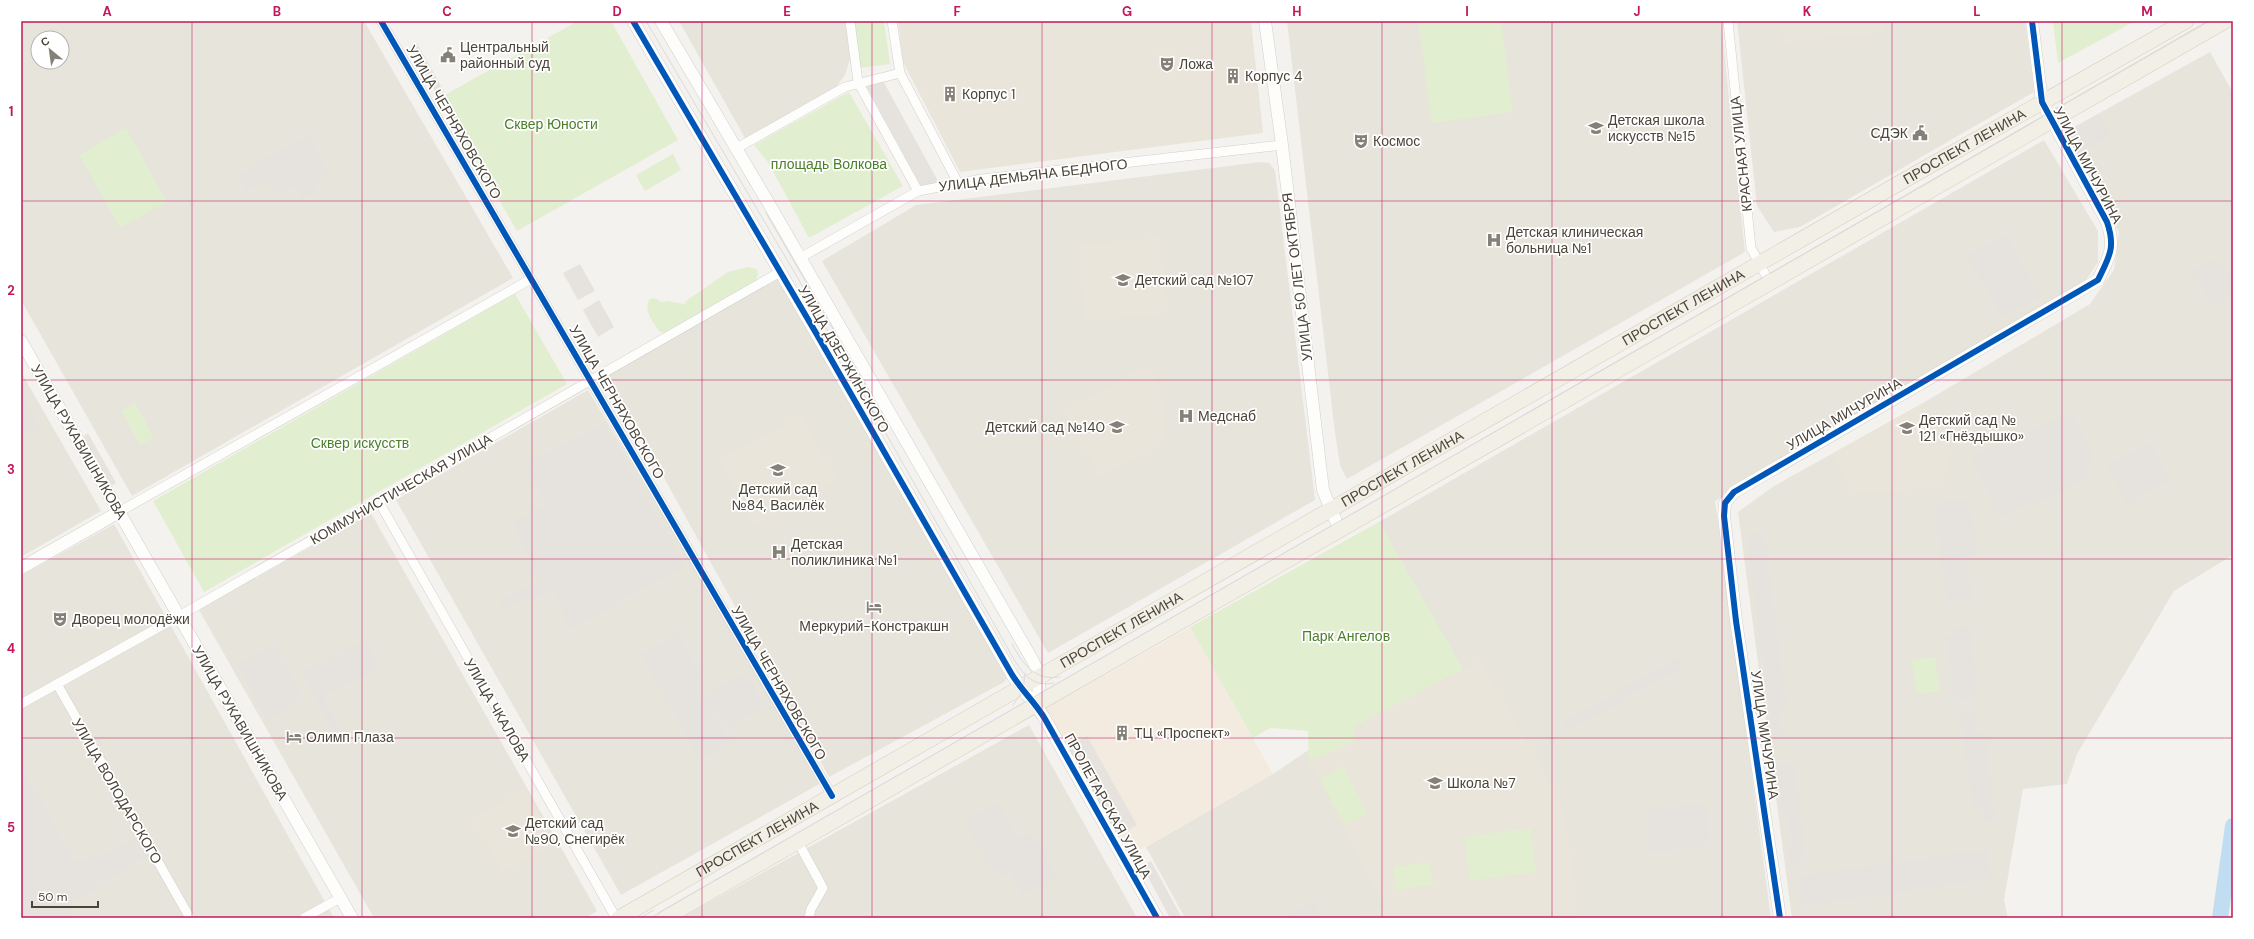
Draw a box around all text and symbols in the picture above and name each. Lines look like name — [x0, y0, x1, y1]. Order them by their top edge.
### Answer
text: A — [102, 3, 112, 20]
text: B — [273, 3, 281, 20]
text: C — [442, 3, 452, 20]
text: D — [612, 3, 622, 20]
text: E — [783, 3, 791, 20]
text: F — [953, 3, 961, 20]
text: G — [1122, 3, 1132, 20]
text: H — [1292, 3, 1302, 20]
text: I — [1465, 3, 1469, 20]
text: J — [1633, 3, 1641, 20]
text: K — [1803, 3, 1812, 20]
text: L — [1973, 3, 1981, 20]
text: M — [2141, 3, 2153, 20]
north arrow — [30, 30, 70, 70]
text: С — [38, 33, 52, 49]
place label: Центральный районный суд — [460, 38, 550, 72]
street label: УЛИЦА ЧЕРНЯХОВСКОГО — [403, 42, 506, 202]
public building icon: Центральный районный суд — [439, 46, 457, 64]
theatre icon: Ложа — [1158, 55, 1176, 73]
place label: Ложа — [1179, 55, 1213, 73]
building icon: Корпус 4 — [1224, 67, 1242, 85]
place label: Корпус 4 — [1245, 67, 1303, 85]
building icon: Корпус 1 — [941, 85, 959, 103]
place label: Корпус 1 — [962, 85, 1015, 103]
street label: КРАСНАЯ УЛИЦА — [1726, 95, 1756, 213]
text: 1 — [9, 103, 13, 120]
street label: УЛИЦА МИЧУРИНА — [2050, 103, 2127, 227]
street label: ПРОСПЕКТ ЛЕНИНА — [1900, 104, 2029, 188]
place label: Детская школа искусств №15 — [1608, 111, 1705, 145]
park label: Сквер Юности — [504, 115, 598, 133]
school or university icon: Детская школа искусств №15 — [1587, 119, 1605, 137]
place label: СДЭК — [1870, 124, 1909, 142]
public building icon: СДЭК — [1911, 124, 1929, 142]
theatre icon: Космос — [1352, 132, 1370, 150]
place label: Космос — [1373, 132, 1420, 150]
street label: УЛИЦА ДЕМЬЯНА БЕДНОГО — [938, 154, 1129, 196]
park label: площадь Волкова — [771, 155, 887, 173]
street label: УЛИЦА 50 ЛЕТ ОКТЯБРЯ — [1278, 192, 1316, 362]
place label: Детская клиническая больница №1 — [1506, 223, 1643, 257]
hospital icon: Детская клиническая больница №1 — [1485, 231, 1503, 249]
street label: ПРОСПЕКТ ЛЕНИНА — [1619, 265, 1748, 349]
school or university icon: Детский сад №107 — [1114, 271, 1132, 289]
place label: Детский сад №107 — [1135, 271, 1253, 289]
text: 2 — [7, 282, 15, 299]
street label: УЛИЦА ДЗЕРЖИНСКОГО — [794, 282, 894, 436]
street label: УЛИЦА ЧЕРНЯХОВСКОГО — [566, 322, 669, 482]
street label: УЛИЦА РУКАВИШНИКОВА — [27, 361, 131, 523]
street label: УЛИЦА МИЧУРИНА — [1783, 373, 1905, 454]
hospital icon: Медснаб — [1177, 407, 1195, 425]
place label: Медснаб — [1198, 407, 1256, 425]
place label: Детский сад № 121 «Гнёздышко» — [1919, 411, 2024, 445]
place label: Детский сад №140 — [985, 418, 1105, 436]
school or university icon: Детский сад №140 — [1108, 418, 1126, 436]
school or university icon: Детский сад № 121 «Гнёздышко» — [1898, 419, 1916, 437]
street label: ПРОСПЕКТ ЛЕНИНА — [1338, 426, 1467, 511]
street label: КОММУНИСТИЧЕСКАЯ УЛИЦА — [307, 429, 496, 549]
park label: Сквер искусств — [311, 434, 409, 452]
text: 3 — [7, 461, 15, 478]
school or university icon: Детский сад №84, Василёк — [769, 461, 787, 479]
place label: Детский сад №84, Василёк — [732, 480, 825, 514]
place label: Детская поликлиника №1 — [791, 535, 897, 569]
hospital icon: Детская поликлиника №1 — [770, 543, 788, 561]
street label: ПРОСПЕКТ ЛЕНИНА — [1057, 587, 1186, 672]
hotel icon: Меркурий-Констракшн — [865, 598, 883, 616]
street label: УЛИЦА ЧЕРНЯХОВСКОГО — [728, 603, 831, 763]
theatre icon: Дворец молодёжи — [51, 610, 69, 628]
place label: Дворец молодёжи — [72, 610, 190, 628]
place label: Меркурий-Констракшн — [799, 617, 949, 635]
park label: Парк Ангелов — [1302, 627, 1390, 645]
text: 4 — [7, 640, 15, 657]
street label: УЛИЦА РУКАВИШНИКОВА — [188, 642, 292, 804]
street label: УЛИЦА ЧКАЛОВА — [460, 655, 534, 766]
street label: УЛИЦА МИЧУРИНА — [1747, 669, 1783, 801]
street label: УЛИЦА ВОЛОДАРСКОГО — [68, 715, 166, 867]
building icon: ТЦ «Проспект» — [1113, 724, 1131, 742]
place label: ТЦ «Проспект» — [1134, 724, 1230, 742]
hotel icon: Олимп Плаза — [285, 728, 303, 746]
place label: Олимп Плаза — [306, 728, 394, 746]
street label: ПРОЛЕТАРСКАЯ УЛИЦА — [1060, 730, 1156, 883]
school or university icon: Школа №7 — [1426, 774, 1444, 792]
place label: Школа №7 — [1447, 774, 1516, 792]
street label: ПРОСПЕКТ ЛЕНИНА — [693, 796, 822, 881]
place label: Детский сад №90, Снегирёк — [525, 814, 625, 848]
text: 5 — [7, 819, 15, 836]
school or university icon: Детский сад №90, Снегирёк — [504, 822, 522, 840]
scale bar — [32, 883, 98, 909]
text: 50 m — [38, 889, 67, 905]

